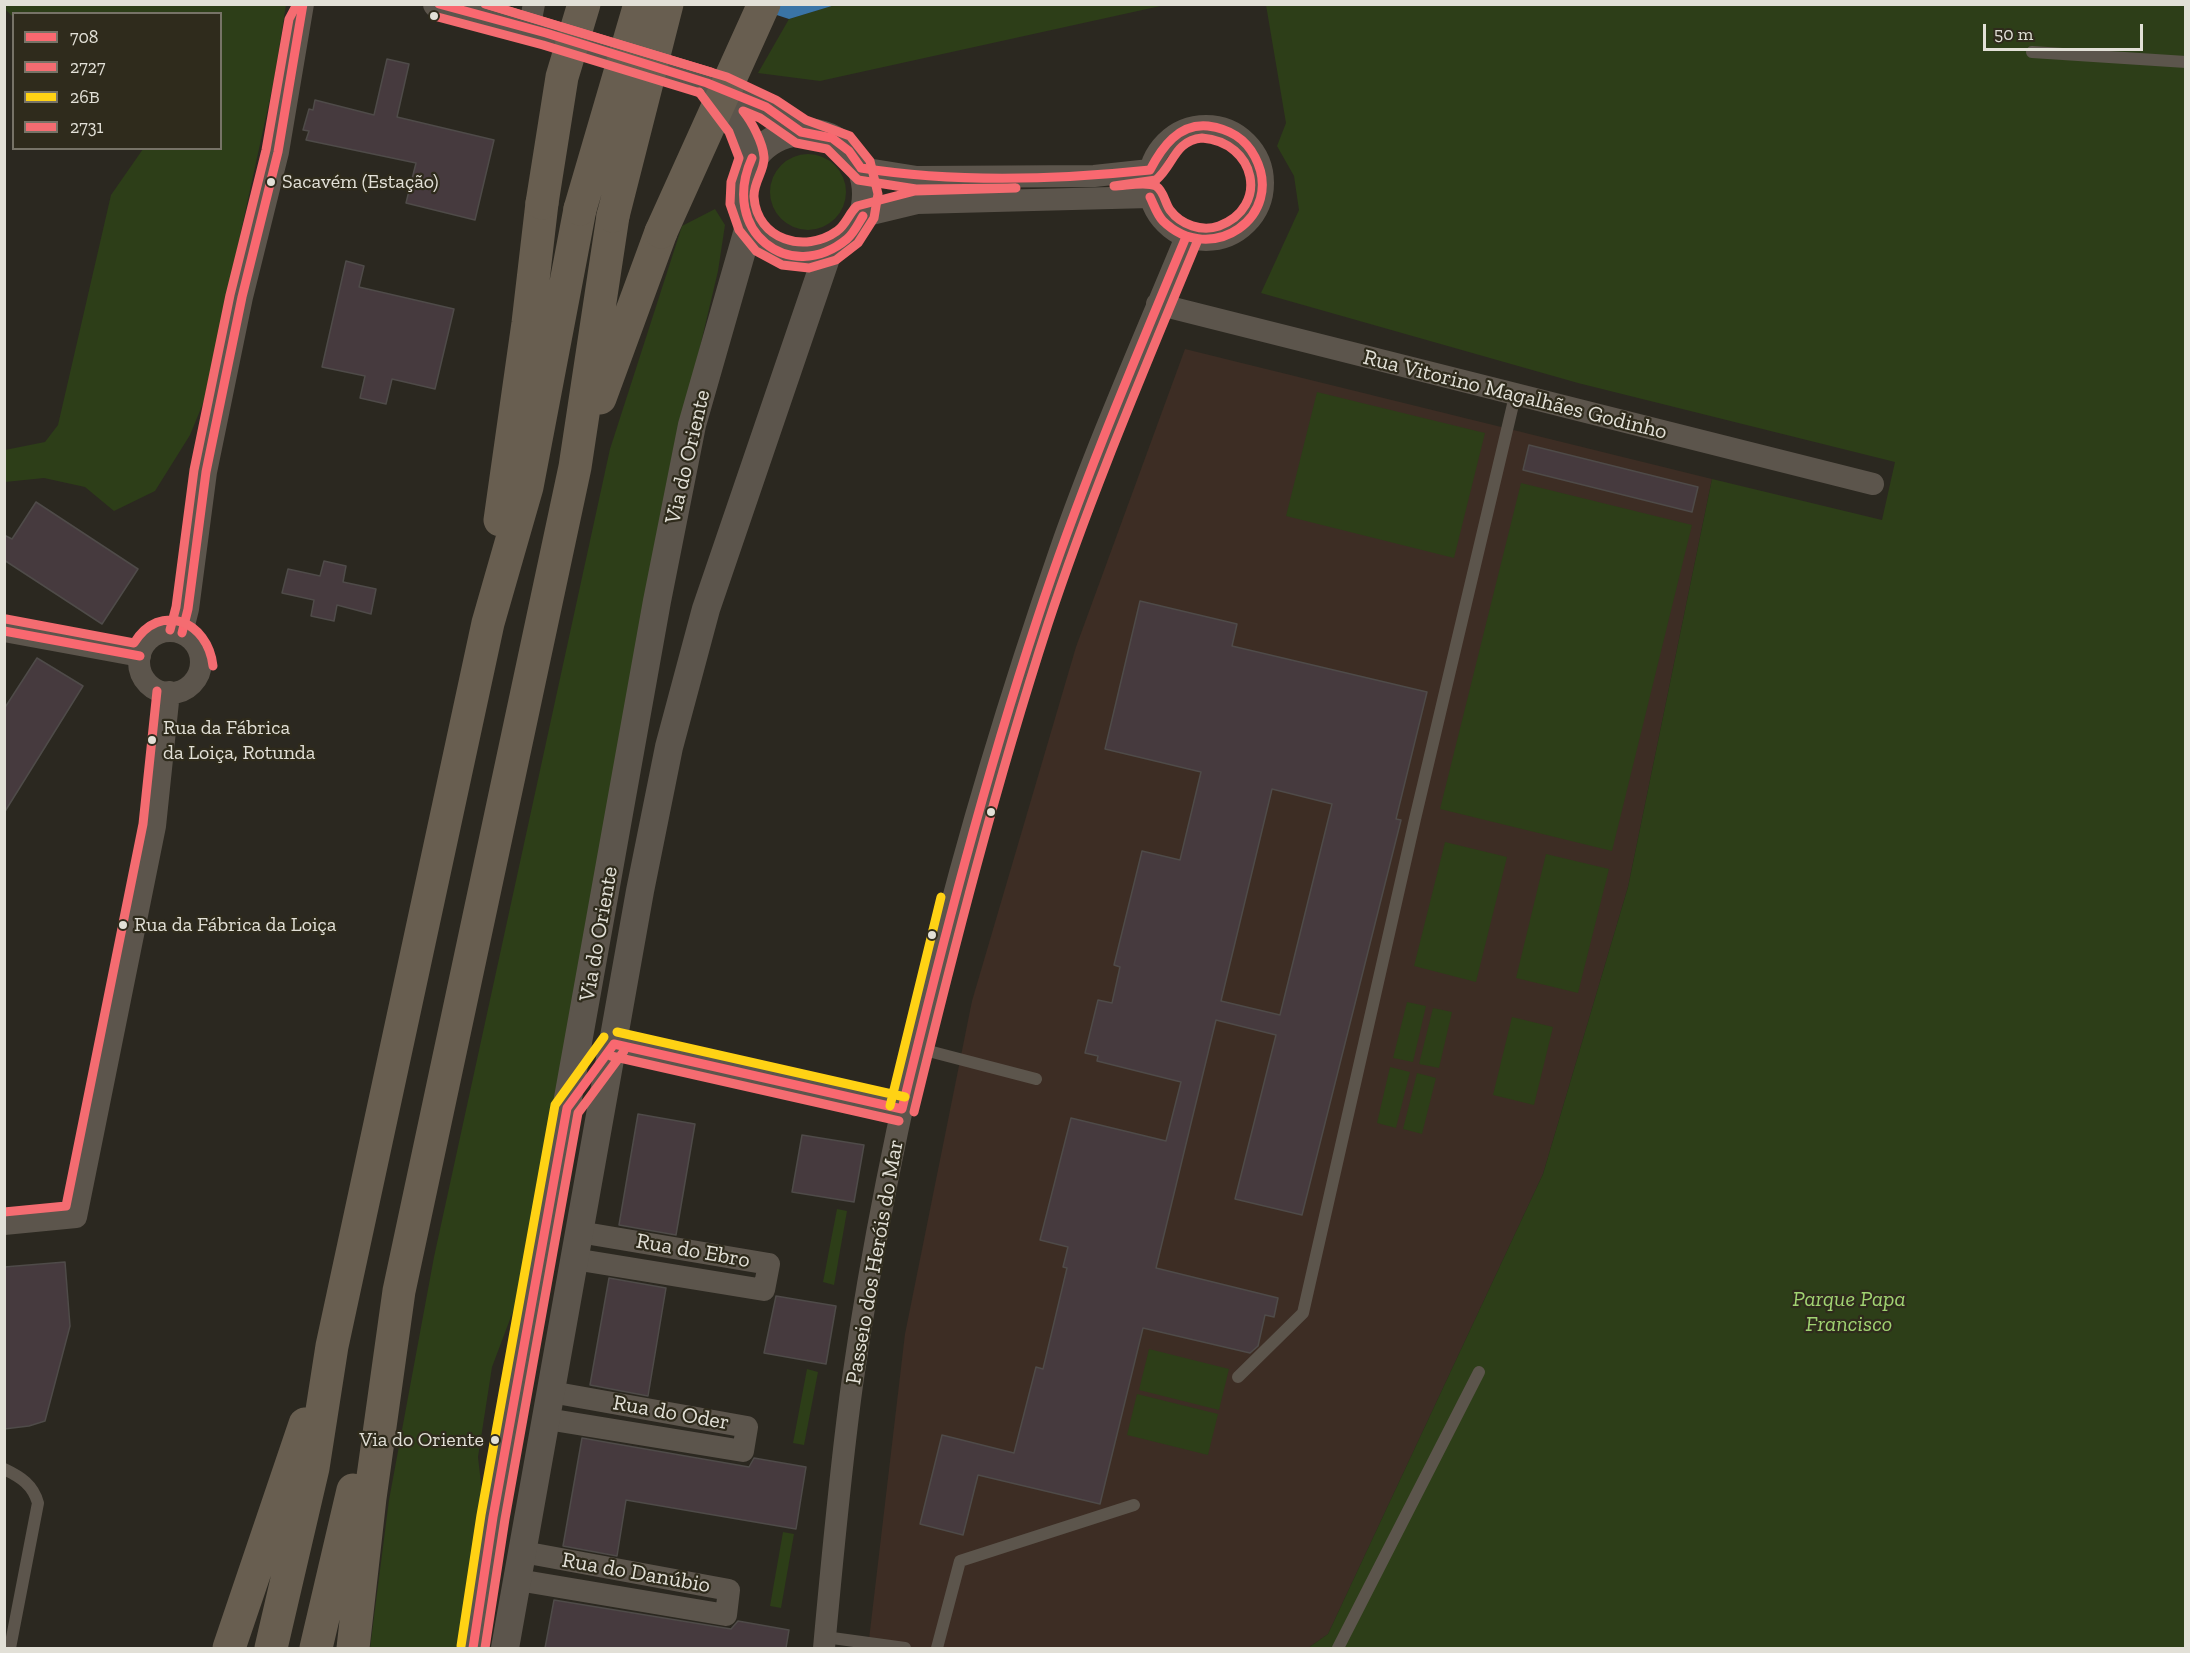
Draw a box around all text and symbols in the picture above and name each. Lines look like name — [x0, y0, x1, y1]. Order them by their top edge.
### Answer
unlabelled marker — [428, 10, 440, 22]
legend — [12, 12, 222, 150]
scale bar — [1986, 12, 2146, 50]
text: 50 m — [1994, 23, 2033, 45]
text: 708 — [70, 26, 99, 48]
text: 2727 — [70, 56, 106, 78]
text: 26B — [70, 86, 100, 108]
text: 2731 — [70, 116, 103, 138]
place label: Sacavém (Estação) — [282, 170, 439, 194]
marker: Sacavém (Estação) — [265, 176, 277, 188]
street label: Rua Vitorino Magalhães Godinho — [1360, 344, 1670, 446]
street label: Via do Oriente — [660, 387, 716, 527]
place label: Rua da Fábrica da Loiça, Rotunda — [163, 716, 315, 763]
marker: Rua da Fábrica da Loiça, Rotunda — [146, 734, 158, 746]
unlabelled marker — [985, 806, 997, 818]
street label: Via do Oriente — [574, 864, 624, 1004]
place label: Rua da Fábrica da Loiça — [134, 913, 336, 937]
marker: Rua da Fábrica da Loiça — [117, 919, 129, 931]
unlabelled marker — [926, 929, 938, 941]
street label: Passeio dos Heróis do Mar — [840, 1137, 910, 1387]
street label: Rua do Ebro — [634, 1228, 752, 1274]
park label: Parque Papa Francisco — [1792, 1287, 1906, 1338]
street label: Rua do Oder — [611, 1390, 731, 1436]
place label: Via do Oriente — [360, 1428, 484, 1452]
marker: Via do Oriente — [489, 1434, 501, 1446]
street label: Rua do Danúbio — [560, 1547, 712, 1599]

